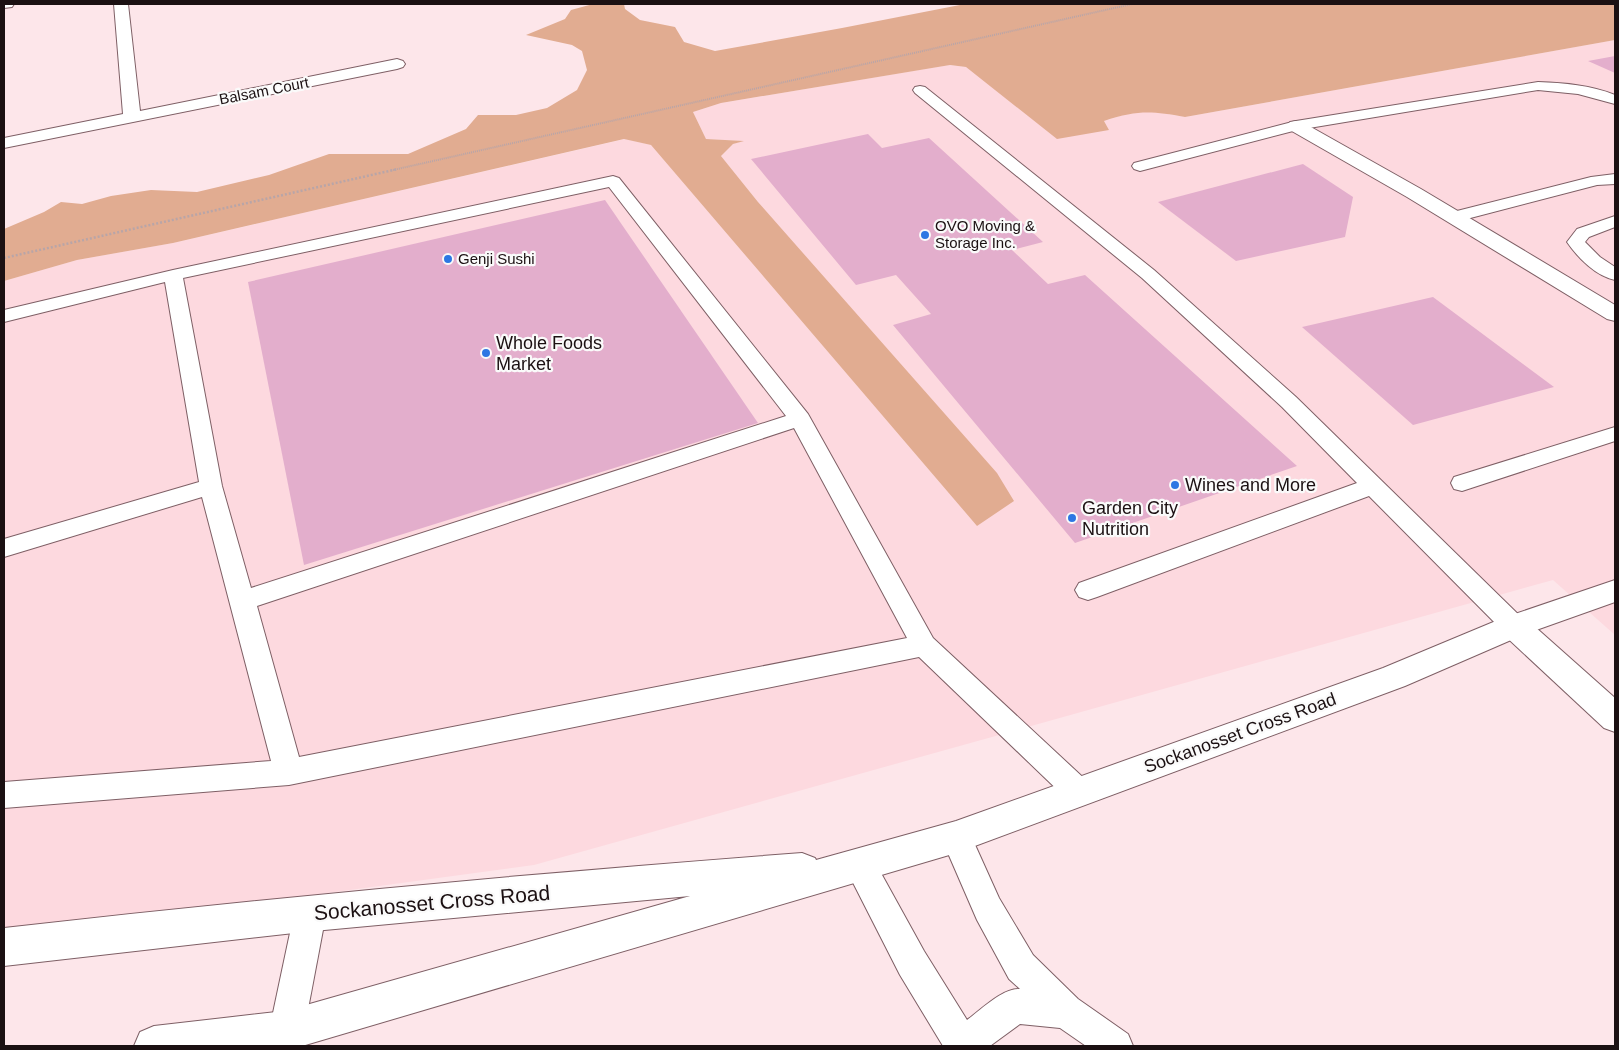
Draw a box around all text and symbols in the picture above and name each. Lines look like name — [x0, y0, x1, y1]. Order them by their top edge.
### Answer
street label: Balsam Court — [218, 73, 311, 108]
place label: OVO Moving & Storage Inc. — [935, 217, 1035, 251]
marker: OVO Moving & Storage Inc. — [919, 229, 931, 241]
place label: Genji Sushi — [458, 250, 535, 267]
marker: Genji Sushi — [442, 253, 454, 265]
place label: Whole Foods Market — [496, 333, 602, 374]
marker: Whole Foods Market — [480, 347, 492, 359]
place label: Wines and More — [1185, 475, 1316, 495]
marker: Wines and More — [1169, 479, 1181, 491]
place label: Garden City Nutrition — [1082, 498, 1178, 539]
marker: Garden City Nutrition — [1066, 512, 1078, 524]
street label: Sockanosset Cross Road — [1141, 689, 1339, 777]
street label: Sockanosset Cross Road — [313, 881, 551, 924]

